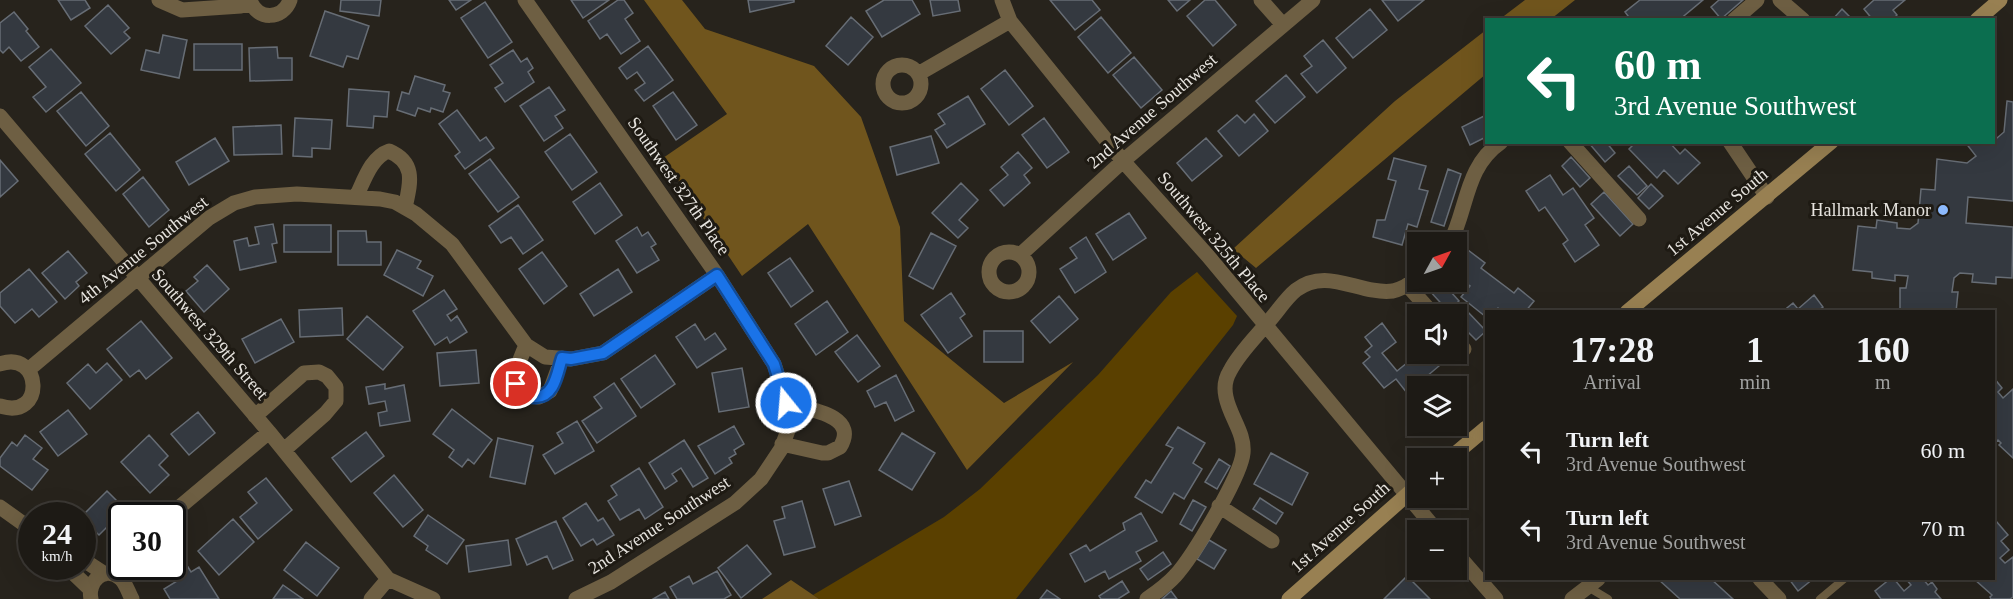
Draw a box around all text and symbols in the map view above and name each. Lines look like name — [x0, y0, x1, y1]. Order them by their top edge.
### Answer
icon: left — [1515, 42, 1593, 120]
text: 60 m — [1614, 42, 1702, 88]
street label: 2nd Avenue Southwest — [1083, 49, 1221, 173]
text: 3rd Avenue Southwest — [1614, 91, 1856, 121]
street label: Southwest 327th Place — [624, 113, 734, 259]
street label: 1st Avenue South — [1662, 164, 1772, 260]
street label: Southwest 325th Place — [1154, 168, 1274, 306]
street label: 4th Avenue Southwest — [74, 192, 212, 308]
place label: Hallmark Manor — [1811, 200, 1931, 220]
marker: Hallmark Manor — [1936, 203, 1950, 217]
north arrow — [1407, 232, 1467, 292]
map controls — [1407, 232, 1467, 580]
street label: Southwest 329th Street — [148, 264, 272, 404]
button: sound — [1407, 304, 1467, 364]
text: 17:28 — [1570, 330, 1654, 370]
text: 1 — [1746, 330, 1764, 370]
text: 160 — [1856, 330, 1910, 370]
pin — [490, 358, 541, 409]
icon: arrive — [499, 367, 532, 400]
position arrow — [754, 371, 818, 435]
text: Arrival — [1583, 371, 1641, 393]
text: min — [1739, 371, 1771, 393]
text: m — [1875, 371, 1891, 393]
button: layers — [1407, 376, 1467, 436]
text: Turn left — [1566, 427, 1649, 452]
icon: left — [1515, 435, 1548, 468]
text: 60 m — [1920, 438, 1965, 463]
button: + — [1407, 448, 1467, 508]
text: 3rd Avenue Southwest — [1566, 453, 1746, 475]
street label: 2nd Avenue Southwest — [585, 472, 733, 578]
street label: 1st Avenue South — [1287, 478, 1393, 576]
speed limit sign: 30 — [108, 502, 186, 580]
text: Turn left — [1566, 505, 1649, 530]
icon: left — [1515, 513, 1548, 546]
text: 70 m — [1920, 516, 1965, 541]
text: 24 — [42, 517, 72, 550]
button: − — [1407, 520, 1467, 580]
text: 3rd Avenue Southwest — [1566, 531, 1746, 553]
text: km/h — [42, 548, 72, 564]

